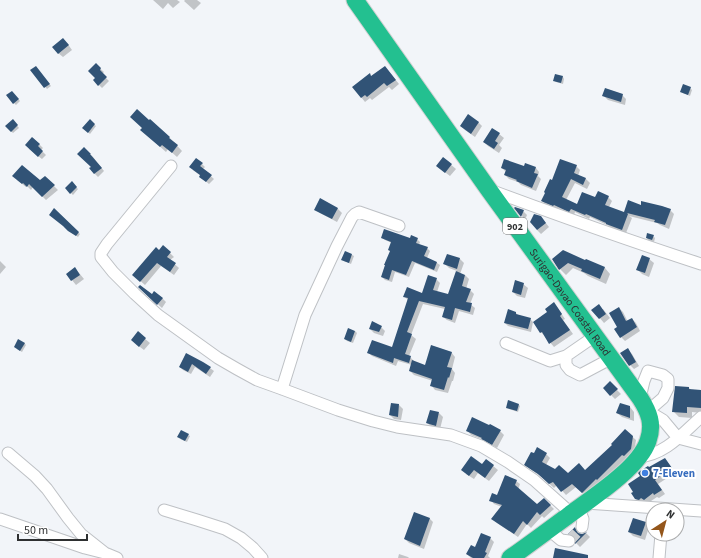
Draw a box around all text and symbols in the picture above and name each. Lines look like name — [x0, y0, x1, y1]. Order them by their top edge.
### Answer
road number: 902 — [503, 218, 527, 234]
street label: Surigao-Davao Coastal Road — [526, 246, 614, 359]
place label: 7-Eleven — [653, 466, 695, 481]
marker: 7-Eleven — [640, 468, 650, 478]
north arrow — [645, 502, 685, 542]
text: N — [663, 506, 678, 523]
scale bar — [18, 516, 87, 542]
text: 50 m — [24, 522, 48, 539]

